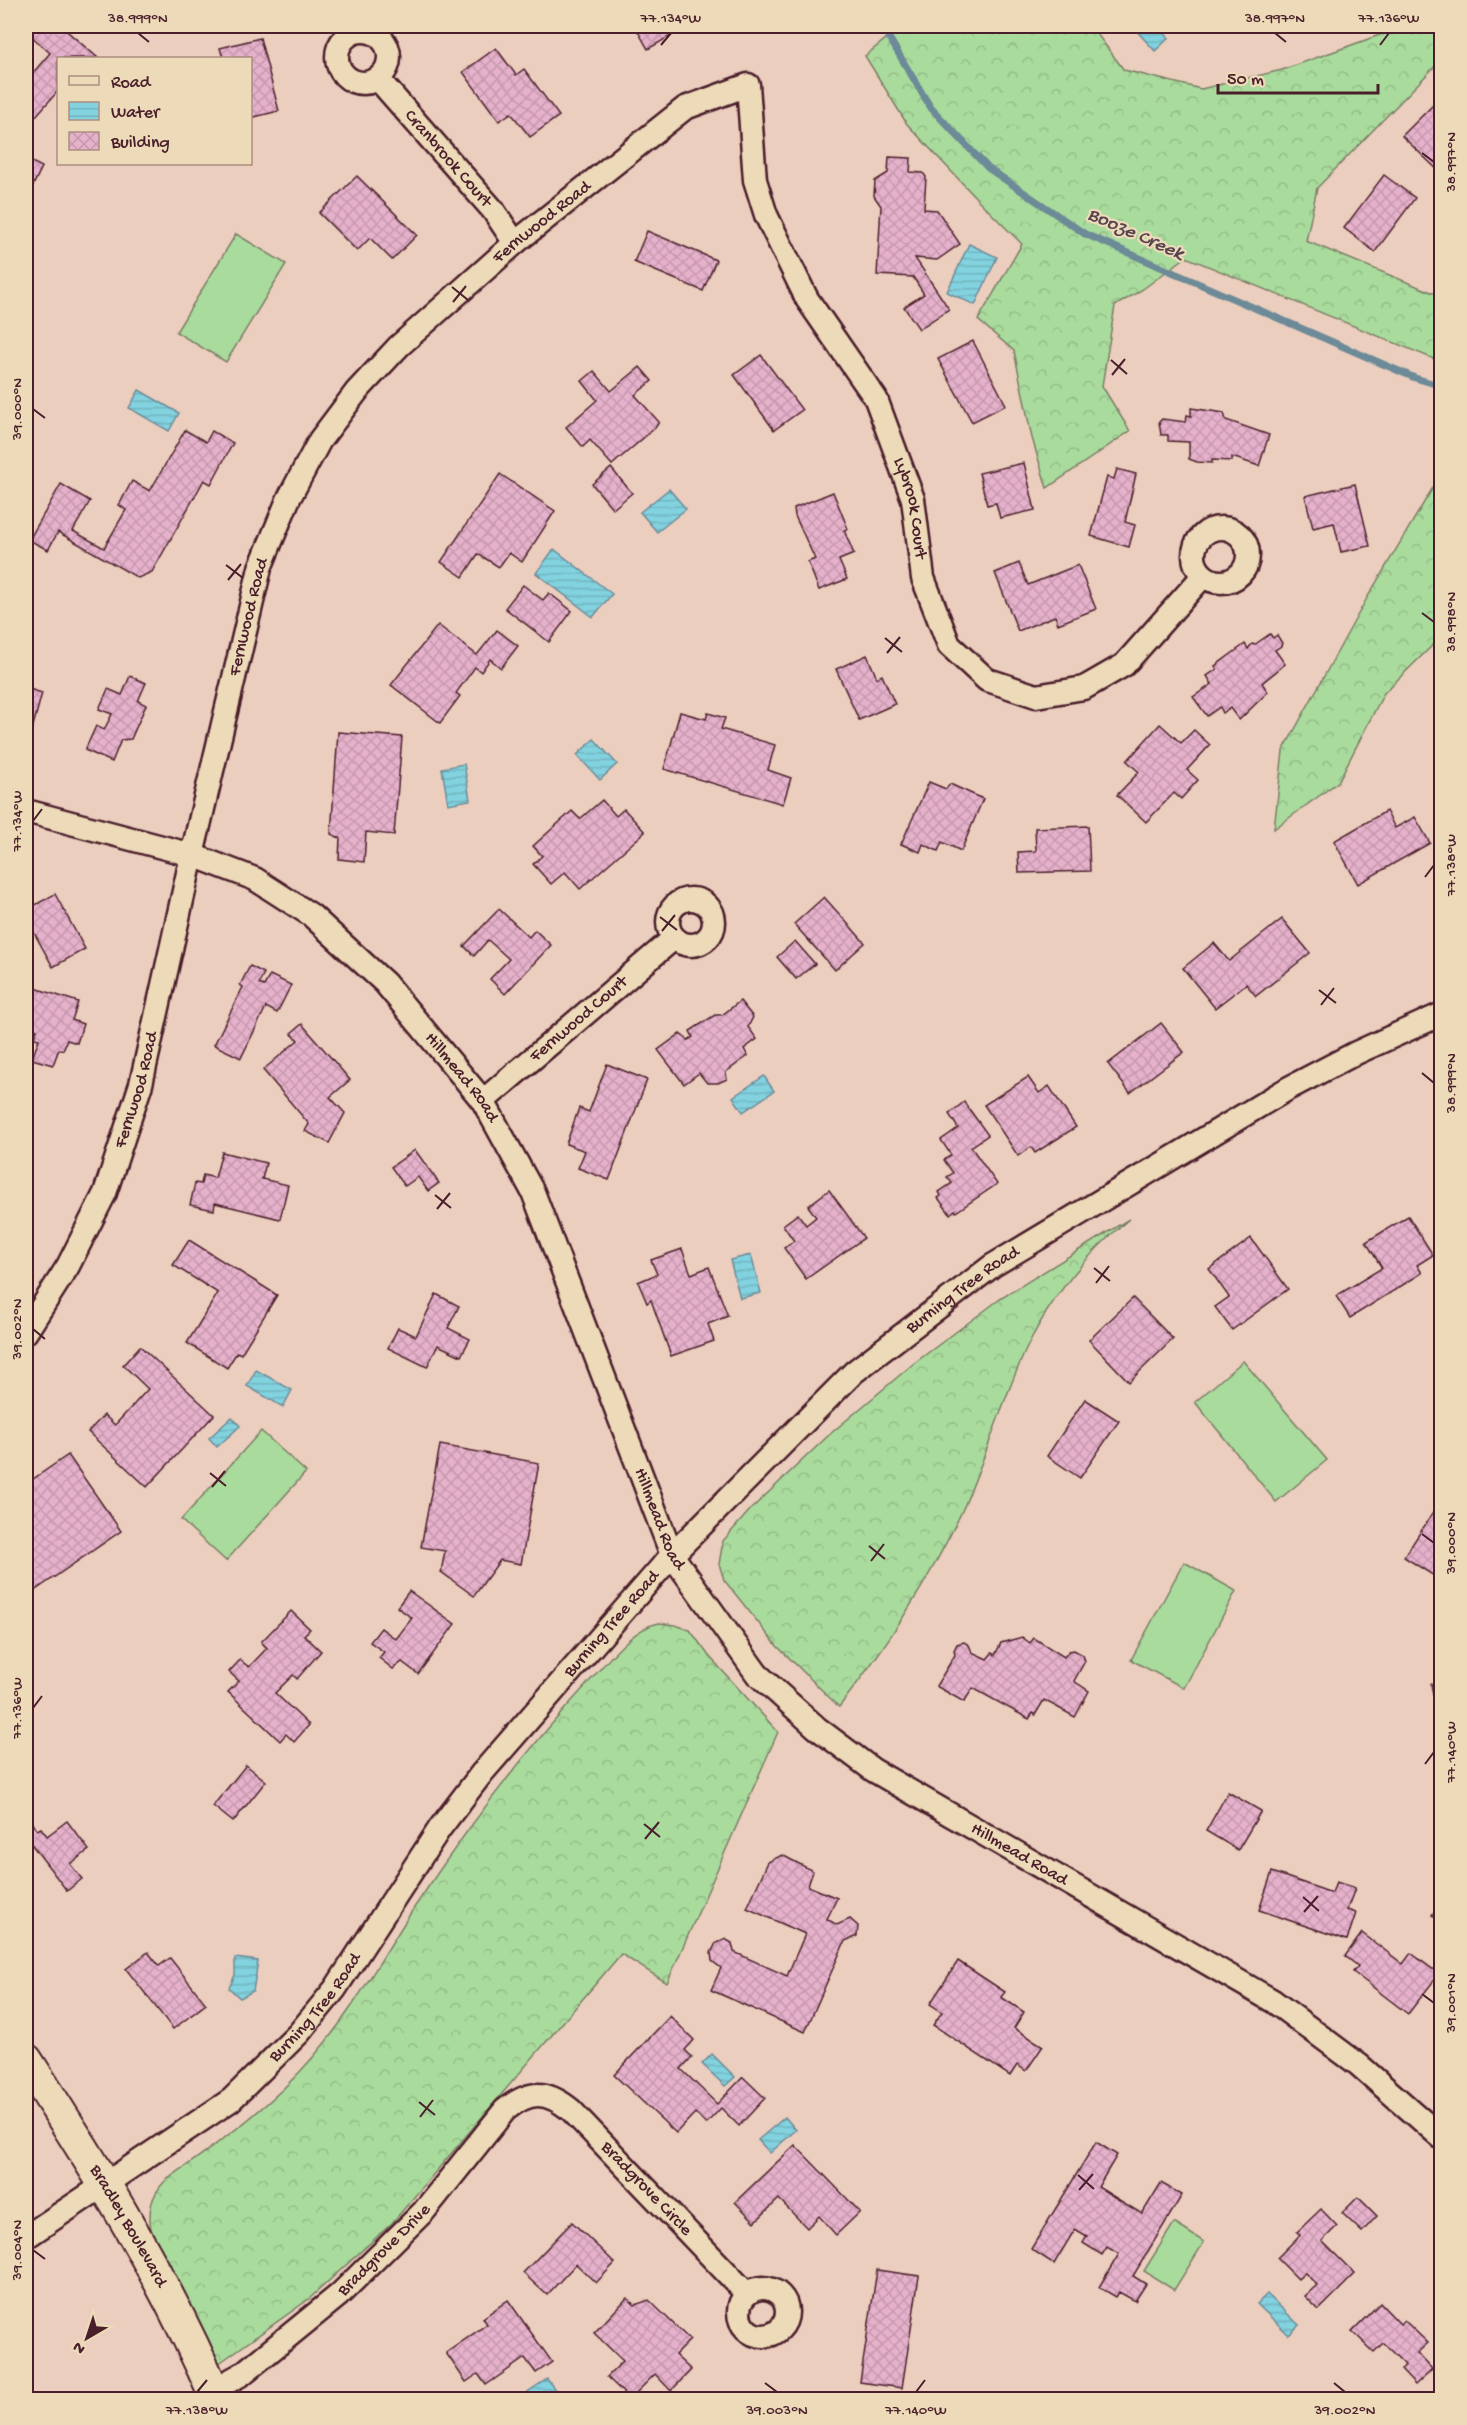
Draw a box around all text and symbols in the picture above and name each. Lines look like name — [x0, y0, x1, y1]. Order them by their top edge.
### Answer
text: 38.999°N — [107, 10, 168, 28]
text: 77.134°W — [640, 10, 702, 28]
text: 38.997°N — [1244, 10, 1305, 28]
text: 77.136°W — [1357, 10, 1420, 28]
legend — [57, 57, 252, 165]
scale bar — [1218, 57, 1378, 95]
text: 50 m — [1227, 70, 1264, 91]
text: Road — [111, 73, 152, 94]
text: Water — [111, 103, 161, 124]
street label: Cranbrook Court — [400, 106, 497, 213]
text: 38.997°N — [1443, 132, 1461, 193]
text: Building — [110, 133, 170, 154]
street label: Fernwood Road — [488, 175, 596, 269]
water label: Booze Creek — [1084, 204, 1188, 267]
text: 39.000°N — [9, 378, 27, 441]
street label: Lybrook Court — [888, 455, 931, 562]
street label: Fernwood Road — [224, 554, 274, 679]
text: 38.998°N — [1443, 592, 1461, 653]
text: 77.134°W — [9, 790, 27, 852]
text: 77.138°W — [1443, 834, 1461, 897]
street label: Fernwood Court — [525, 970, 633, 1068]
street label: Fernwood Road — [110, 1028, 163, 1152]
street label: Hillmead Road — [420, 1028, 504, 1127]
text: 38.999°N — [1443, 1053, 1461, 1114]
street label: Burning Tree Road — [901, 1241, 1024, 1339]
text: 39.002°N — [9, 1298, 27, 1360]
street label: Hillmead Road — [629, 1465, 691, 1575]
text: 39.000°N — [1443, 1512, 1461, 1575]
street label: Burning Tree Road — [559, 1565, 665, 1683]
text: 77.136°W — [9, 1677, 27, 1740]
text: 77.140°W — [1443, 1721, 1461, 1784]
street label: Hillmead Road — [967, 1818, 1073, 1891]
street label: Burning Tree Road — [264, 1948, 367, 2068]
text: 39.001°N — [1443, 1973, 1461, 2034]
street label: Bradgrove Circle — [596, 2136, 697, 2241]
street label: Bradley Boulevard — [84, 2160, 172, 2292]
street label: Bradgrove Drive — [333, 2199, 436, 2302]
text: 39.004°N — [9, 2219, 27, 2281]
north arrow — [57, 2308, 117, 2368]
text: N — [69, 2336, 90, 2358]
text: 77.138°W — [165, 2402, 228, 2420]
text: 39.003°N — [745, 2402, 808, 2420]
text: 77.140°W — [884, 2402, 947, 2420]
text: 39.002°N — [1314, 2402, 1376, 2420]

